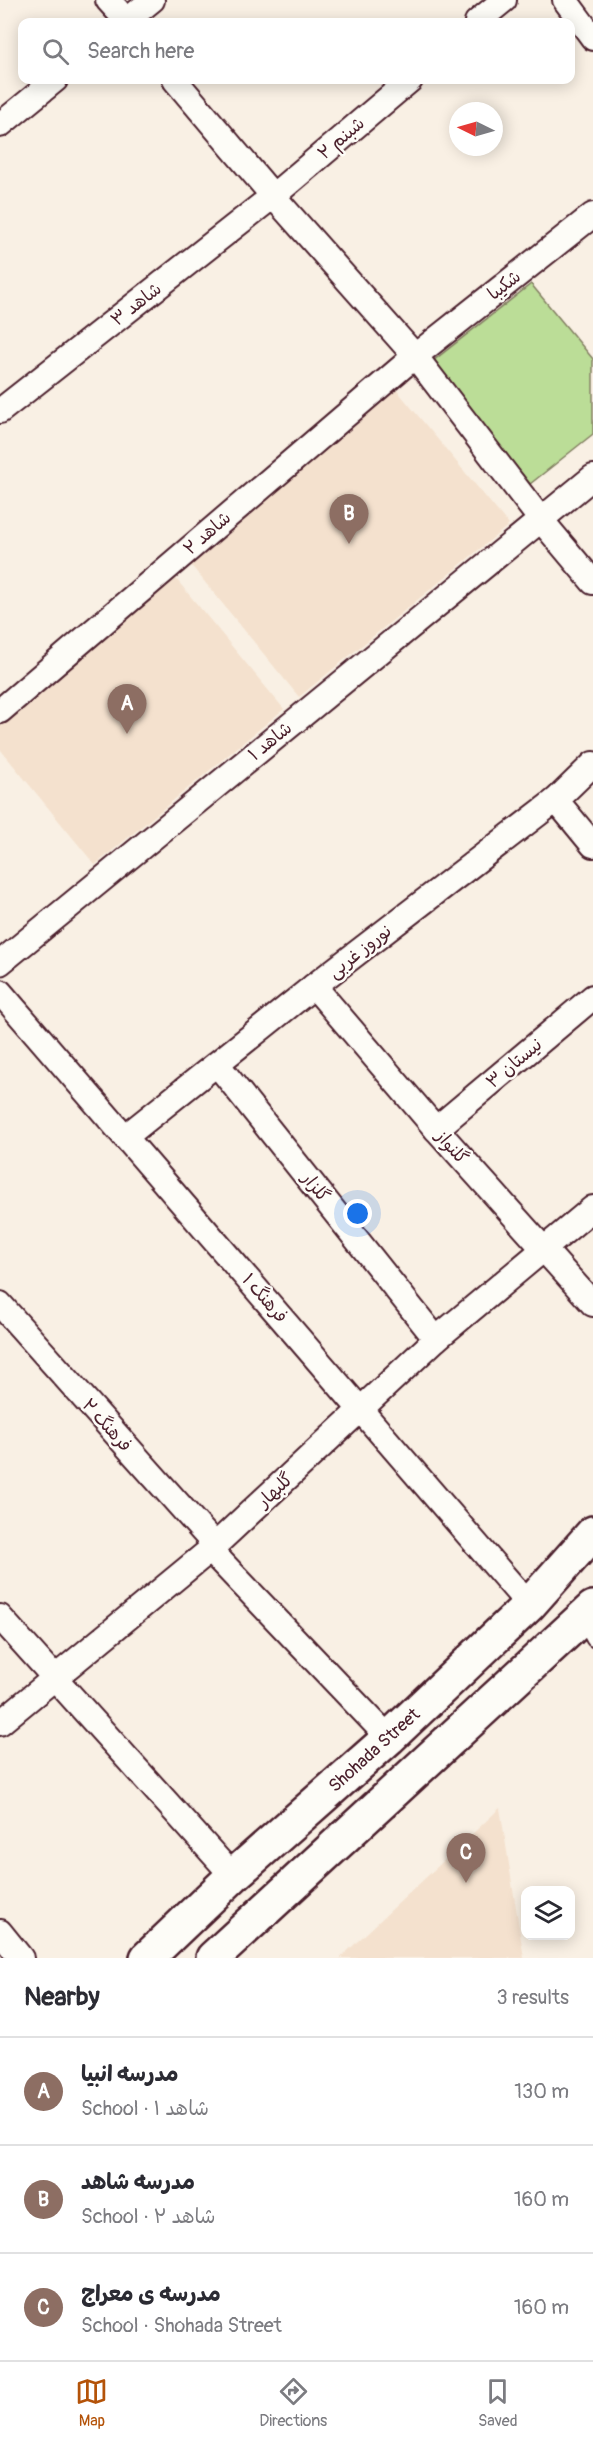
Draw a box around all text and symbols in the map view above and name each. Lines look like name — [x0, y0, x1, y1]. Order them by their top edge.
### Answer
search box — [18, 18, 575, 84]
icon: search — [39, 35, 72, 68]
text: Search here — [87, 37, 194, 65]
north arrow — [449, 102, 503, 156]
street label: شبنم ۲ — [313, 112, 371, 166]
street label: شکیبا — [483, 265, 526, 306]
street label: شاهد ۳ — [106, 277, 166, 331]
pin: B — [330, 494, 368, 544]
street label: شاهد ۲ — [179, 506, 236, 560]
pin: A — [108, 684, 146, 734]
street label: شاهد ۱ — [244, 717, 297, 766]
street label: نوروز غربی — [323, 919, 397, 984]
street label: نیستان ۳ — [482, 1033, 547, 1093]
street label: گلنواز — [429, 1124, 473, 1169]
street label: گلزار — [295, 1166, 335, 1207]
your location — [343, 1199, 372, 1228]
street label: فرهنگ ۱ — [237, 1269, 292, 1328]
street label: فرهنگ ۲ — [77, 1394, 137, 1457]
street label: گلبهار — [251, 1468, 298, 1514]
street label: Shohada Street — [324, 1703, 425, 1798]
pin: C — [446, 1834, 486, 1883]
map controls — [521, 1886, 575, 1940]
button: layers — [521, 1886, 575, 1940]
text: Nearby — [24, 1981, 100, 2013]
text: 3 results — [497, 1985, 569, 2010]
text: مدرسه انبیا — [81, 2060, 179, 2088]
text: A — [37, 2079, 50, 2104]
text: 130 m — [514, 2079, 569, 2104]
text: School · شاهد ۱ — [81, 2096, 209, 2121]
text: مدرسه شاهد — [81, 2168, 195, 2196]
text: B — [38, 2187, 49, 2212]
text: 160 m — [514, 2187, 569, 2212]
text: School · شاهد ۲ — [81, 2204, 215, 2229]
text: مدرسه ی معراج — [81, 2280, 221, 2308]
text: C — [37, 2295, 50, 2320]
text: 160 m — [514, 2295, 569, 2320]
text: School · Shohada Street — [81, 2313, 282, 2338]
tab: Map — [75, 2375, 108, 2431]
tab: Directions — [259, 2375, 327, 2431]
tab: Saved — [478, 2375, 518, 2431]

